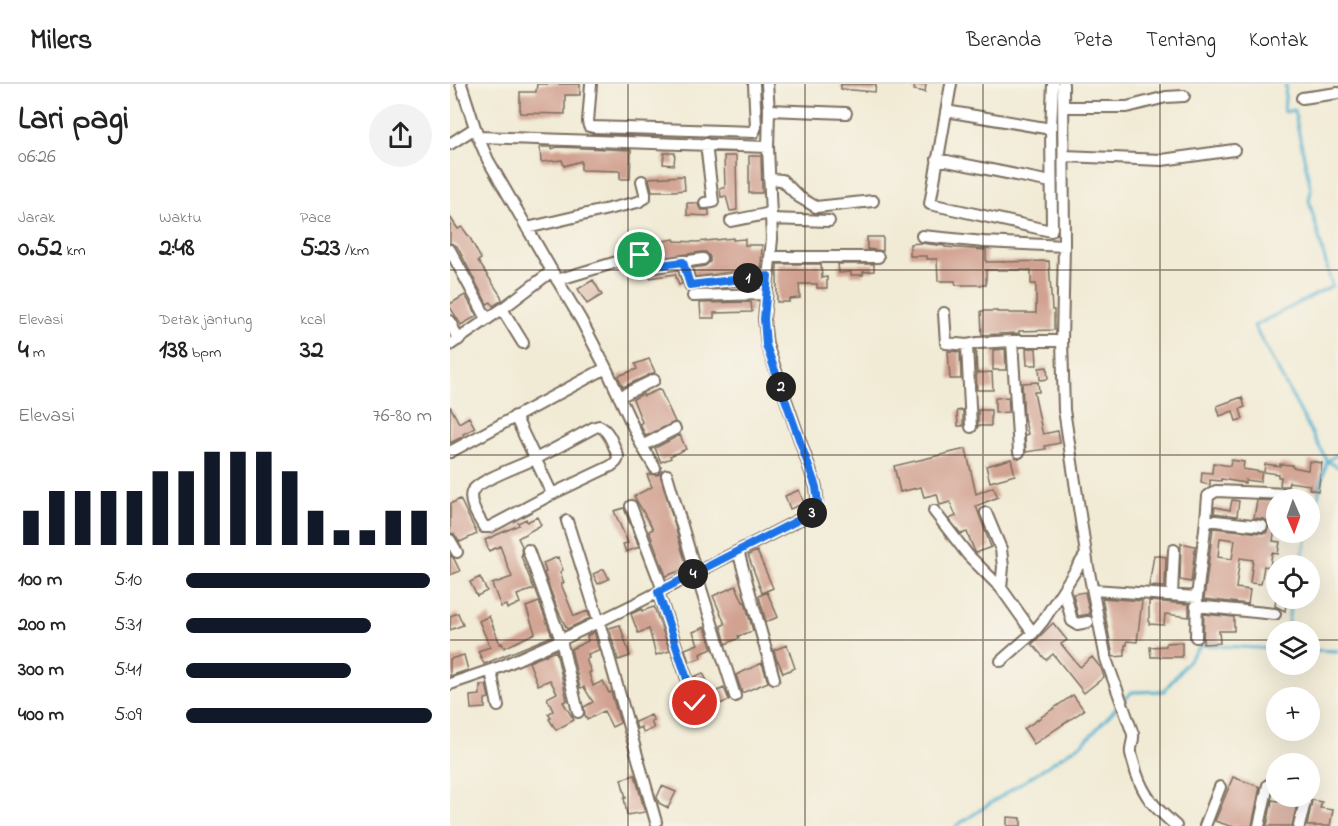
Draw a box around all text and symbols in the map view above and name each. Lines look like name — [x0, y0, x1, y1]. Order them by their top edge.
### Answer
text: Milers — [30, 21, 92, 62]
text: Beranda — [966, 26, 1041, 56]
text: Peta — [1074, 26, 1113, 56]
text: Tentang — [1146, 26, 1216, 56]
text: Kontak — [1249, 26, 1308, 56]
text: Lari pagi — [18, 96, 129, 144]
button: share — [369, 104, 432, 167]
text: 06:26 — [18, 143, 56, 172]
text: Jarak — [18, 206, 55, 230]
text: Waktu — [159, 206, 202, 230]
text: Pace — [300, 206, 331, 230]
pin — [614, 229, 665, 280]
text: 0.52 — [18, 230, 62, 268]
text: 2:48 — [159, 230, 195, 268]
text: 5:23 — [300, 230, 341, 268]
icon: arrive — [623, 238, 656, 271]
text: km — [62, 239, 86, 263]
text: /km — [341, 239, 369, 263]
pin: 1 — [733, 263, 763, 293]
text: 1 — [745, 266, 751, 290]
text: Elevasi — [18, 308, 63, 332]
text: Detak jantung — [159, 308, 252, 332]
text: kcal — [300, 308, 325, 332]
text: 4 — [18, 332, 29, 370]
text: 138 — [159, 332, 188, 370]
text: 32 — [300, 332, 324, 370]
text: m — [29, 341, 45, 365]
text: bpm — [188, 341, 221, 365]
pin: 2 — [766, 372, 796, 402]
text: 2 — [777, 375, 785, 399]
text: Elevasi — [18, 402, 75, 431]
text: 76–80 m — [373, 402, 432, 431]
north arrow — [1266, 489, 1320, 543]
map controls — [1266, 489, 1320, 807]
pin: 3 — [797, 498, 827, 528]
text: 3 — [809, 501, 815, 525]
button: locate — [1266, 555, 1320, 609]
pin: 4 — [678, 559, 708, 589]
text: 4 — [690, 562, 696, 586]
text: 100 m — [18, 566, 62, 595]
text: 5:10 — [114, 566, 142, 595]
text: 200 m — [18, 611, 66, 640]
text: 5:31 — [114, 611, 142, 640]
button: layers — [1266, 621, 1320, 675]
text: 300 m — [18, 656, 64, 685]
text: 5:41 — [114, 656, 142, 685]
pin — [669, 677, 720, 728]
icon: check — [678, 686, 711, 719]
button: + — [1266, 687, 1320, 741]
text: 400 m — [18, 701, 64, 730]
text: 5:09 — [114, 701, 142, 730]
button: − — [1266, 753, 1320, 807]

